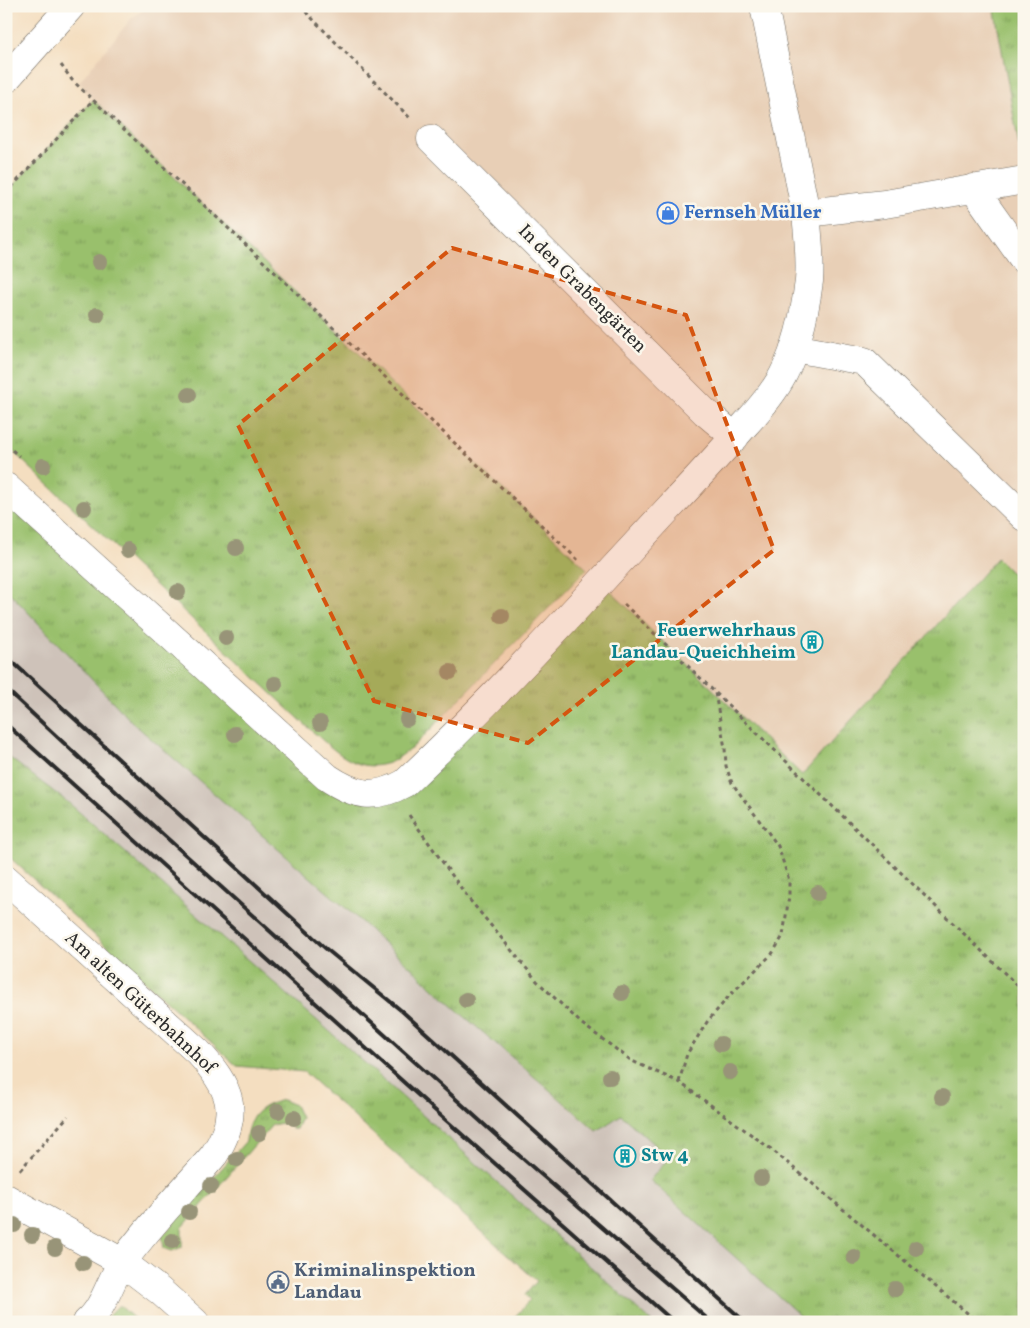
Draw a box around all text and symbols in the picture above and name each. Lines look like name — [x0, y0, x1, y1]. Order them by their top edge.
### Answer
place label: Fernseh Müller — [684, 200, 821, 226]
shop icon: Fernseh Müller — [656, 201, 680, 225]
street label: In den Grabengärten — [512, 219, 652, 359]
place label: Feuerwehrhaus Landau-Queichheim — [611, 618, 796, 666]
building icon: Feuerwehrhaus Landau-Queichheim — [800, 630, 824, 654]
street label: Am alten Güterbahnhof — [59, 926, 222, 1081]
place label: Stw 4 — [641, 1143, 689, 1169]
building icon: Stw 4 — [613, 1144, 637, 1168]
place label: Kriminalinspektion Landau — [294, 1258, 476, 1306]
public building icon: Kriminalinspektion Landau — [266, 1270, 290, 1294]

